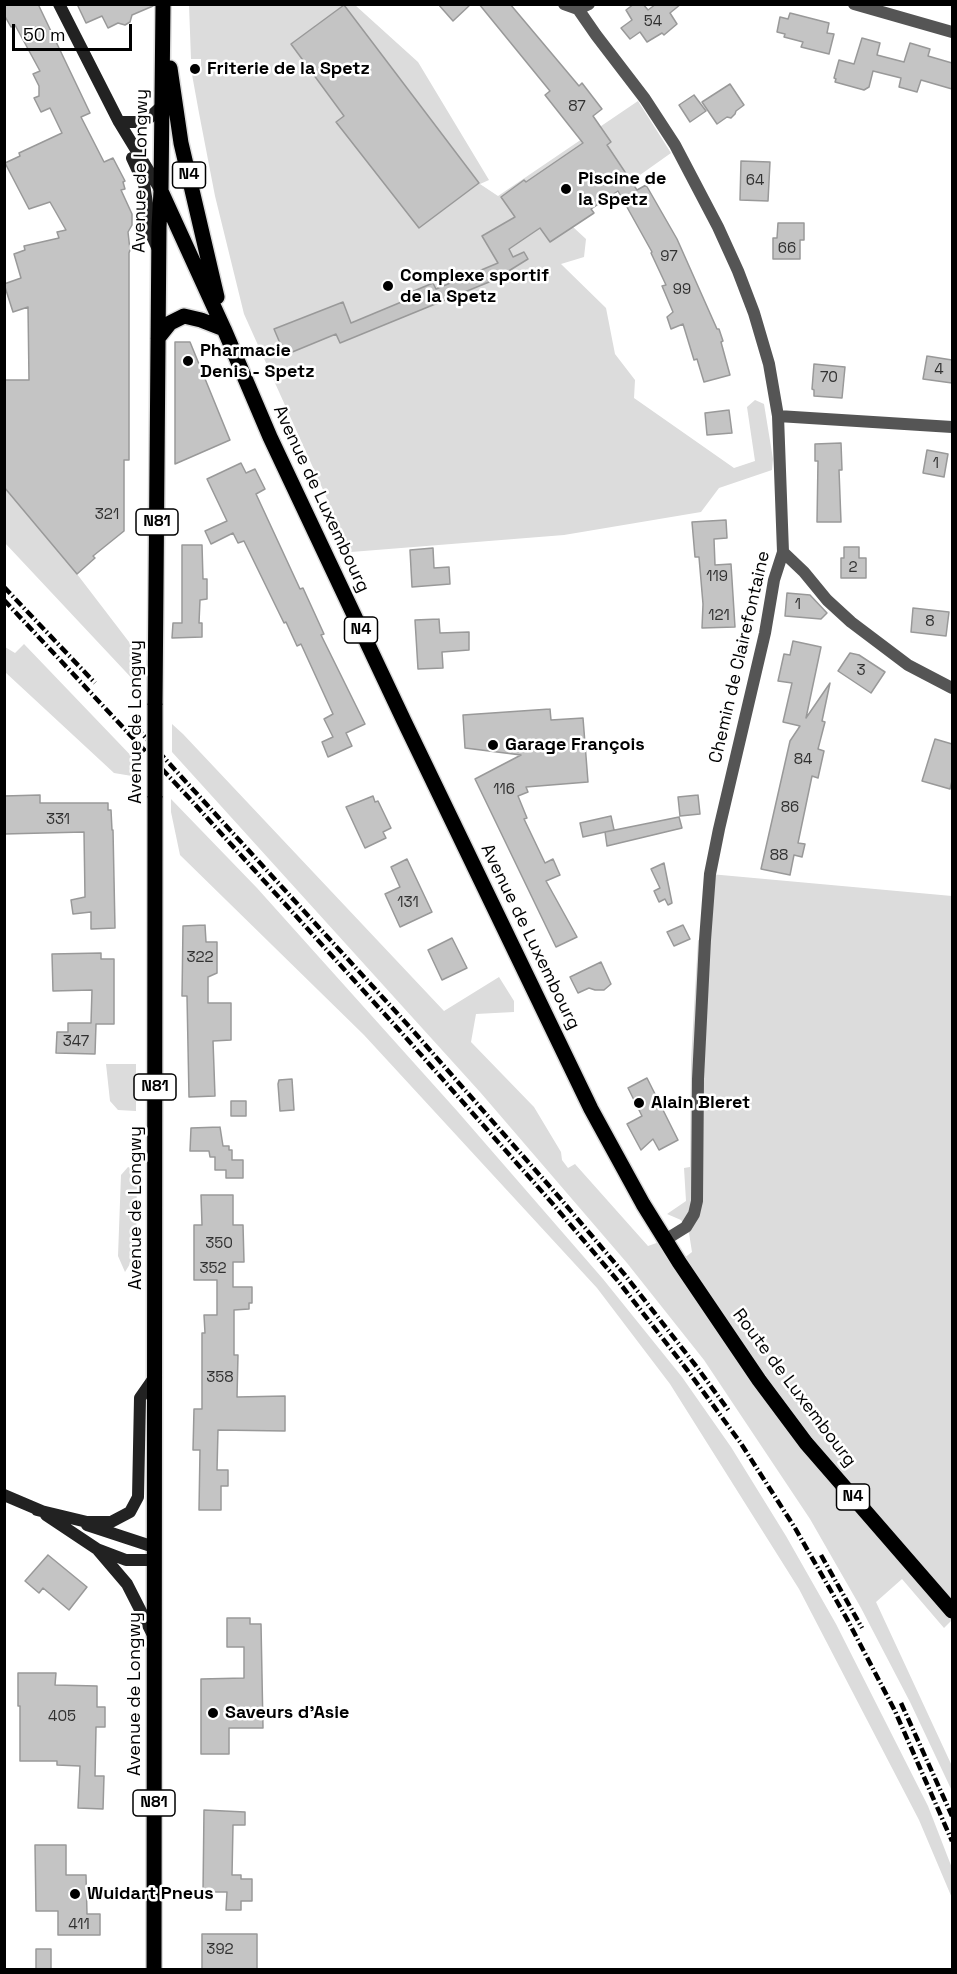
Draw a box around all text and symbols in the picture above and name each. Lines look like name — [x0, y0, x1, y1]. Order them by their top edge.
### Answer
scale bar — [15, 12, 135, 50]
house number: 54 — [644, 13, 662, 31]
text: 50 m — [23, 23, 65, 46]
place label: Friterie de la Spetz — [207, 58, 370, 80]
marker: Friterie de la Spetz — [188, 62, 202, 76]
street label: Avenue de Longwy — [129, 89, 153, 253]
house number: 87 — [568, 98, 586, 116]
road number: N4 — [172, 162, 206, 188]
place label: Piscine de la Spetz — [578, 168, 666, 210]
house number: 64 — [746, 172, 764, 190]
marker: Piscine de la Spetz — [559, 182, 573, 196]
house number: 66 — [778, 240, 796, 258]
house number: 97 — [660, 248, 678, 266]
place label: Complexe sportif de la Spetz — [400, 265, 549, 308]
marker: Complexe sportif de la Spetz — [381, 279, 395, 293]
house number: 99 — [673, 281, 691, 299]
place label: Pharmacie Denis - Spetz — [200, 340, 315, 382]
marker: Pharmacie Denis - Spetz — [181, 354, 195, 368]
house number: 4 — [934, 361, 944, 379]
house number: 70 — [820, 369, 838, 387]
street label: Avenue de Luxembourg — [268, 402, 374, 596]
house number: 1 — [933, 455, 939, 473]
house number: 321 — [95, 506, 119, 524]
road number: N81 — [136, 509, 178, 535]
street label: Chemin de Clairefontaine — [705, 549, 775, 765]
house number: 2 — [848, 559, 858, 577]
house number: 119 — [706, 568, 728, 586]
house number: 1 — [795, 596, 801, 614]
house number: 121 — [708, 607, 730, 625]
house number: 8 — [925, 613, 935, 631]
road number: N4 — [344, 617, 378, 643]
street label: Avenue de Longwy — [125, 640, 147, 804]
house number: 3 — [856, 662, 866, 680]
place label: Garage François — [505, 734, 645, 756]
marker: Garage François — [486, 738, 500, 752]
house number: 84 — [794, 751, 812, 769]
house number: 116 — [493, 781, 515, 799]
house number: 86 — [781, 799, 799, 817]
house number: 331 — [46, 811, 70, 829]
street label: Avenue de Luxembourg — [476, 841, 584, 1033]
house number: 88 — [770, 847, 788, 865]
house number: 131 — [397, 894, 419, 912]
house number: 322 — [186, 949, 214, 967]
house number: 347 — [63, 1033, 89, 1051]
road number: N81 — [134, 1074, 176, 1100]
place label: Alain Bleret — [651, 1092, 750, 1114]
marker: Alain Bleret — [632, 1096, 646, 1110]
street label: Avenue de Longwy — [125, 1126, 147, 1290]
house number: 350 — [205, 1235, 233, 1253]
house number: 352 — [200, 1260, 226, 1278]
street label: Route de Luxembourg — [727, 1305, 861, 1471]
house number: 358 — [206, 1369, 234, 1387]
road number: N4 — [836, 1484, 870, 1510]
street label: Avenue de Longwy — [124, 1612, 146, 1776]
place label: Saveurs d'Asie — [225, 1702, 349, 1724]
marker: Saveurs d'Asie — [206, 1706, 220, 1720]
house number: 405 — [48, 1708, 76, 1726]
road number: N81 — [133, 1790, 175, 1816]
place label: Wuidart Pneus — [87, 1883, 214, 1905]
marker: Wuidart Pneus — [68, 1887, 82, 1901]
house number: 411 — [68, 1916, 90, 1934]
house number: 392 — [206, 1941, 234, 1959]

